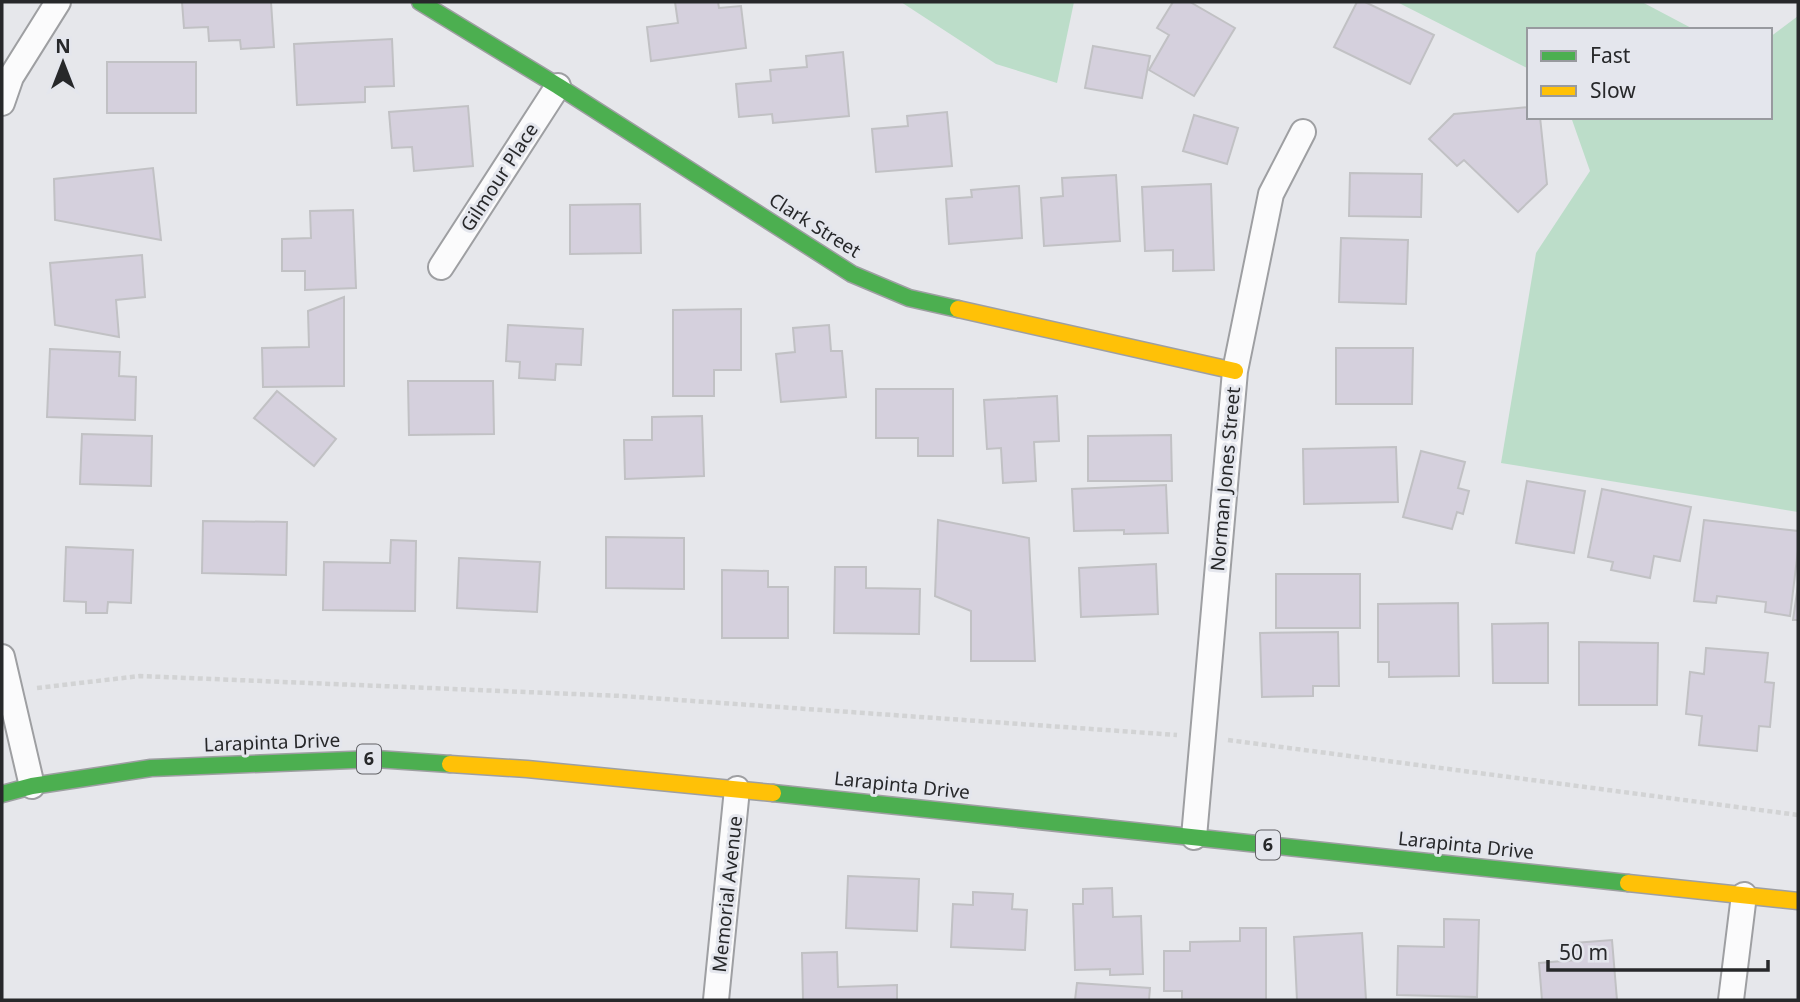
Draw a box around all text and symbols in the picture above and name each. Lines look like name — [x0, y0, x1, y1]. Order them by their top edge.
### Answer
north arrow — [28, 28, 98, 98]
legend — [1527, 28, 1772, 119]
text: N — [55, 33, 71, 59]
text: Fast — [1590, 41, 1631, 69]
text: Slow — [1590, 76, 1636, 104]
street label: Gilmour Place — [454, 118, 544, 236]
street label: Clark Street — [764, 187, 866, 264]
street label: Norman Jones Street — [1204, 386, 1246, 572]
street label: Larapinta Drive — [203, 727, 341, 757]
road number: 6 — [357, 744, 381, 774]
street label: Larapinta Drive — [833, 765, 971, 805]
street label: Memorial Avenue — [706, 814, 748, 974]
street label: Larapinta Drive — [1397, 825, 1535, 865]
road number: 6 — [1256, 830, 1280, 860]
scale bar — [1548, 928, 1769, 972]
text: 50 m — [1559, 938, 1608, 966]

